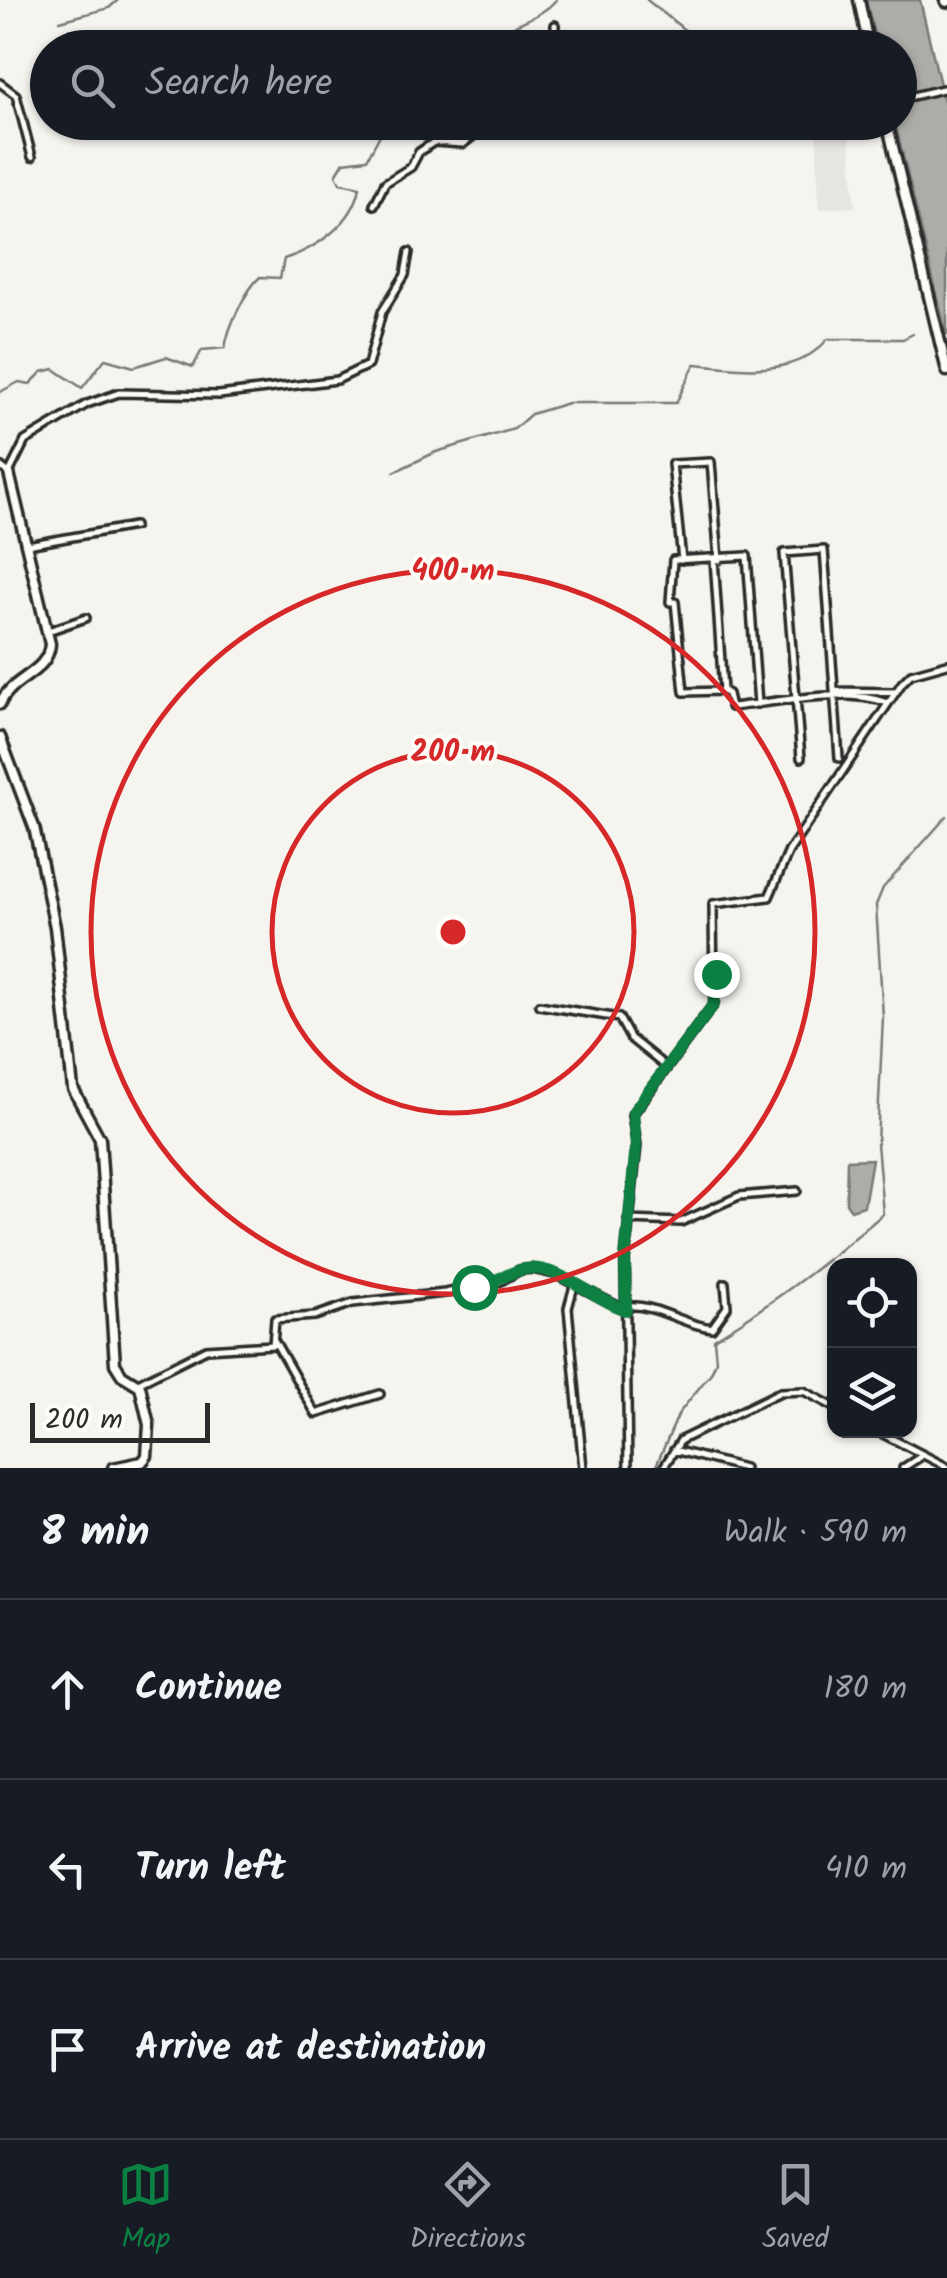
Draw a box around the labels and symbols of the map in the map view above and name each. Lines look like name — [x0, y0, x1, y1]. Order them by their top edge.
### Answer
text: 400 m — [411, 548, 495, 596]
text: 200 m — [411, 729, 495, 777]
centre of rings — [435, 914, 471, 950]
route end — [694, 952, 740, 998]
route start — [452, 1265, 498, 1311]
scale bar — [30, 1398, 210, 1442]

